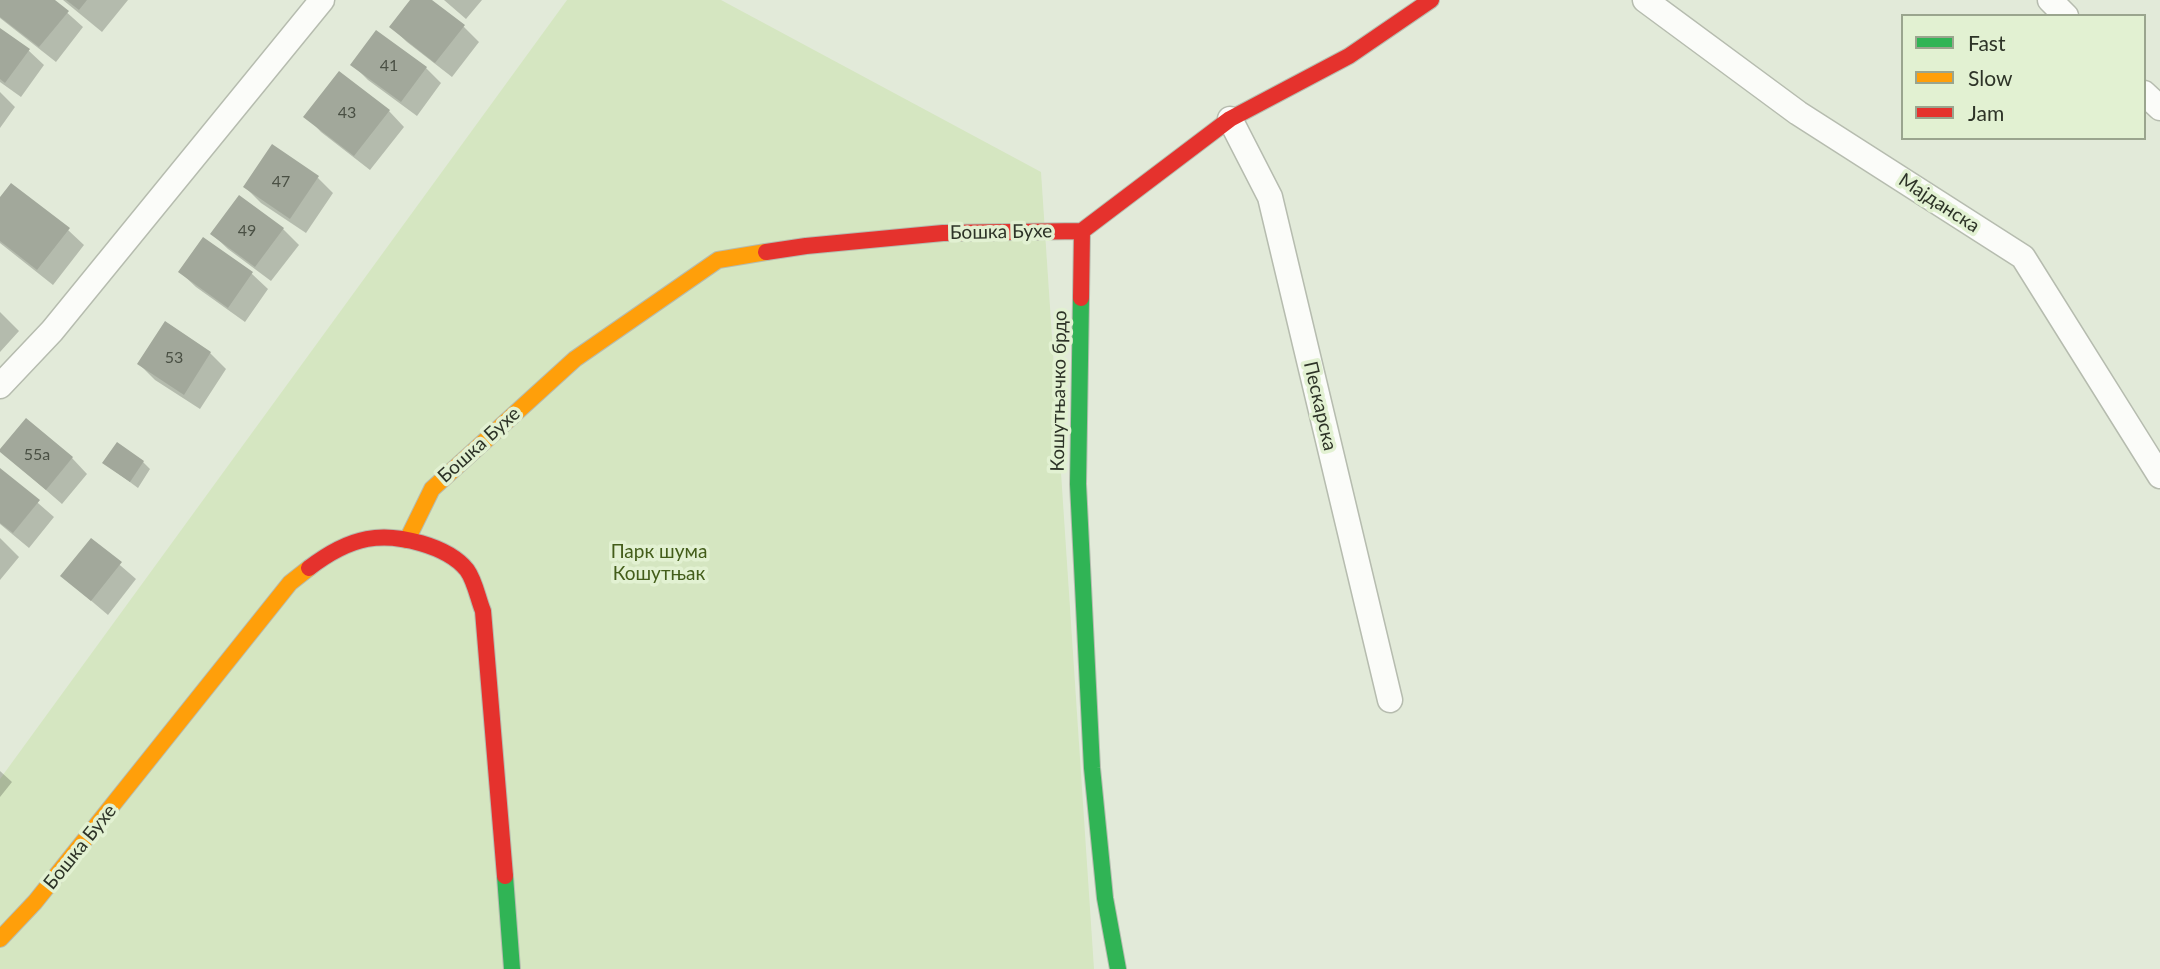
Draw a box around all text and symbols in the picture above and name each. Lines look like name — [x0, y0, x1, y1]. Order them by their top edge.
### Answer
legend — [1901, 14, 2146, 140]
text: Fast — [1968, 30, 2005, 55]
house number: 41 — [380, 56, 398, 76]
text: Slow — [1968, 65, 2012, 90]
text: Jam — [1968, 100, 2004, 125]
house number: 43 — [338, 103, 356, 123]
street label: Мајданска — [1894, 168, 1984, 238]
house number: 47 — [272, 172, 290, 192]
street label: Бошка Бухе — [950, 220, 1052, 244]
house number: 49 — [238, 221, 256, 241]
street label: Кошутњачко брдо — [1046, 310, 1072, 472]
house number: 53 — [165, 348, 183, 368]
street label: Пескарска — [1299, 359, 1341, 453]
street label: Бошка Бухе — [433, 402, 525, 488]
house number: 55a — [24, 445, 50, 465]
park label: Парк шума Кошутњак — [611, 541, 707, 585]
street label: Бошка Бухе — [39, 800, 121, 894]

